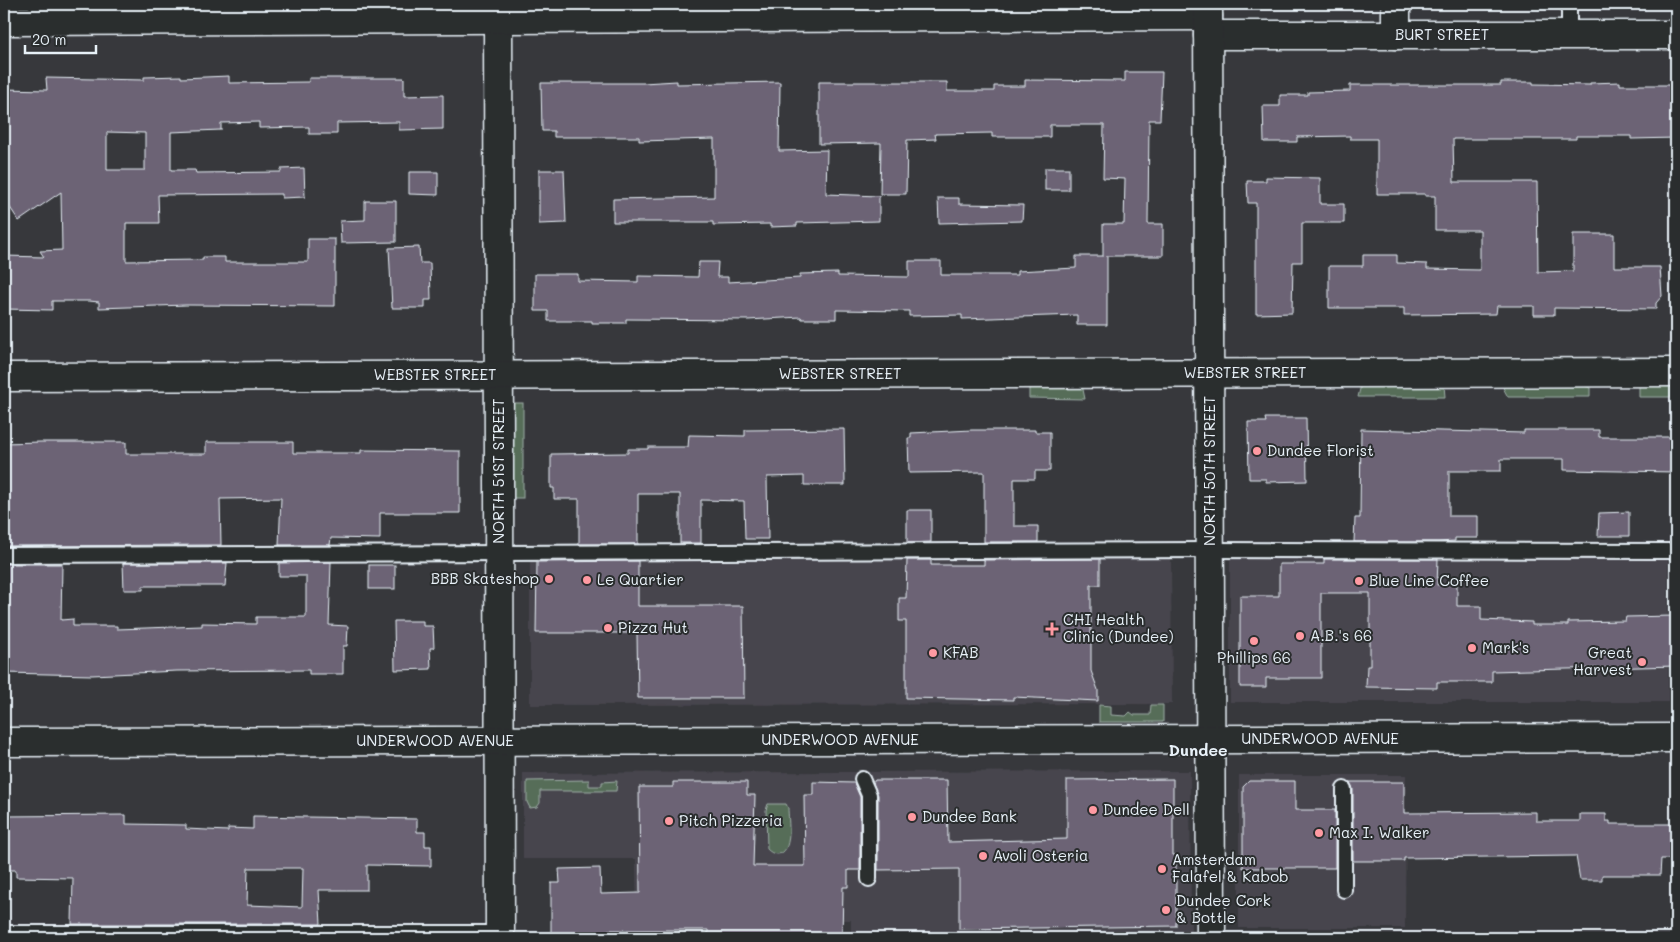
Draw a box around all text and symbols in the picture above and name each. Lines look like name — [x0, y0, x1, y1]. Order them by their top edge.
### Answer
scale bar — [25, 22, 96, 54]
street label: BURT STREET — [1395, 24, 1489, 44]
text: 20 m — [32, 29, 66, 49]
street label: WEBSTER STREET — [1184, 362, 1306, 382]
street label: WEBSTER STREET — [779, 363, 901, 383]
street label: WEBSTER STREET — [374, 364, 496, 384]
street label: NORTH 50TH STREET — [1199, 396, 1219, 546]
street label: NORTH 51ST STREET — [488, 398, 508, 544]
place label: Dundee Florist — [1267, 440, 1374, 460]
marker: Dundee Florist — [1251, 445, 1263, 457]
place label: BBB Skateshop — [431, 568, 539, 588]
place label: Le Quartier — [597, 569, 684, 589]
place label: Blue Line Coffee — [1369, 570, 1489, 590]
marker: BBB Skateshop — [543, 573, 555, 585]
marker: Le Quartier — [581, 574, 593, 586]
marker: Blue Line Coffee — [1353, 575, 1365, 587]
place label: CHI Health Clinic (Dundee) — [1063, 609, 1174, 646]
place label: Pizza Hut — [618, 617, 688, 637]
marker: Pizza Hut — [602, 622, 614, 634]
marker: CHI Health Clinic (Dundee) — [1045, 622, 1059, 636]
place label: A.B.'s 66 — [1310, 625, 1372, 645]
marker: A.B.'s 66 — [1294, 630, 1306, 642]
marker: Phillips 66 — [1248, 635, 1260, 647]
place label: Mark's — [1482, 637, 1529, 657]
place label: KFAB — [943, 642, 979, 662]
marker: Mark's — [1466, 642, 1478, 654]
place label: Great Harvest — [1573, 642, 1632, 679]
marker: KFAB — [927, 647, 939, 659]
place label: Phillips 66 — [1217, 647, 1291, 667]
marker: Great Harvest — [1636, 656, 1648, 668]
street label: UNDERWOOD AVENUE — [1241, 728, 1399, 748]
street label: UNDERWOOD AVENUE — [761, 729, 919, 749]
street label: UNDERWOOD AVENUE — [356, 730, 514, 750]
district label: Dundee — [1168, 739, 1228, 760]
place label: Dundee Dell — [1103, 799, 1190, 819]
marker: Dundee Dell — [1087, 804, 1099, 816]
place label: Dundee Bank — [922, 806, 1017, 826]
place label: Pitch Pizzeria — [679, 810, 783, 830]
marker: Dundee Bank — [906, 811, 918, 823]
marker: Pitch Pizzeria — [663, 815, 675, 827]
place label: Max I. Walker — [1329, 822, 1430, 842]
marker: Max I. Walker — [1313, 827, 1325, 839]
place label: Avoli Osteria — [993, 845, 1088, 865]
place label: Amsterdam Falafel & Kabob — [1172, 849, 1289, 886]
marker: Avoli Osteria — [977, 850, 989, 862]
marker: Amsterdam Falafel & Kabob — [1156, 863, 1168, 875]
place label: Dundee Cork & Bottle — [1176, 890, 1271, 927]
marker: Dundee Cork & Bottle — [1160, 904, 1172, 916]

